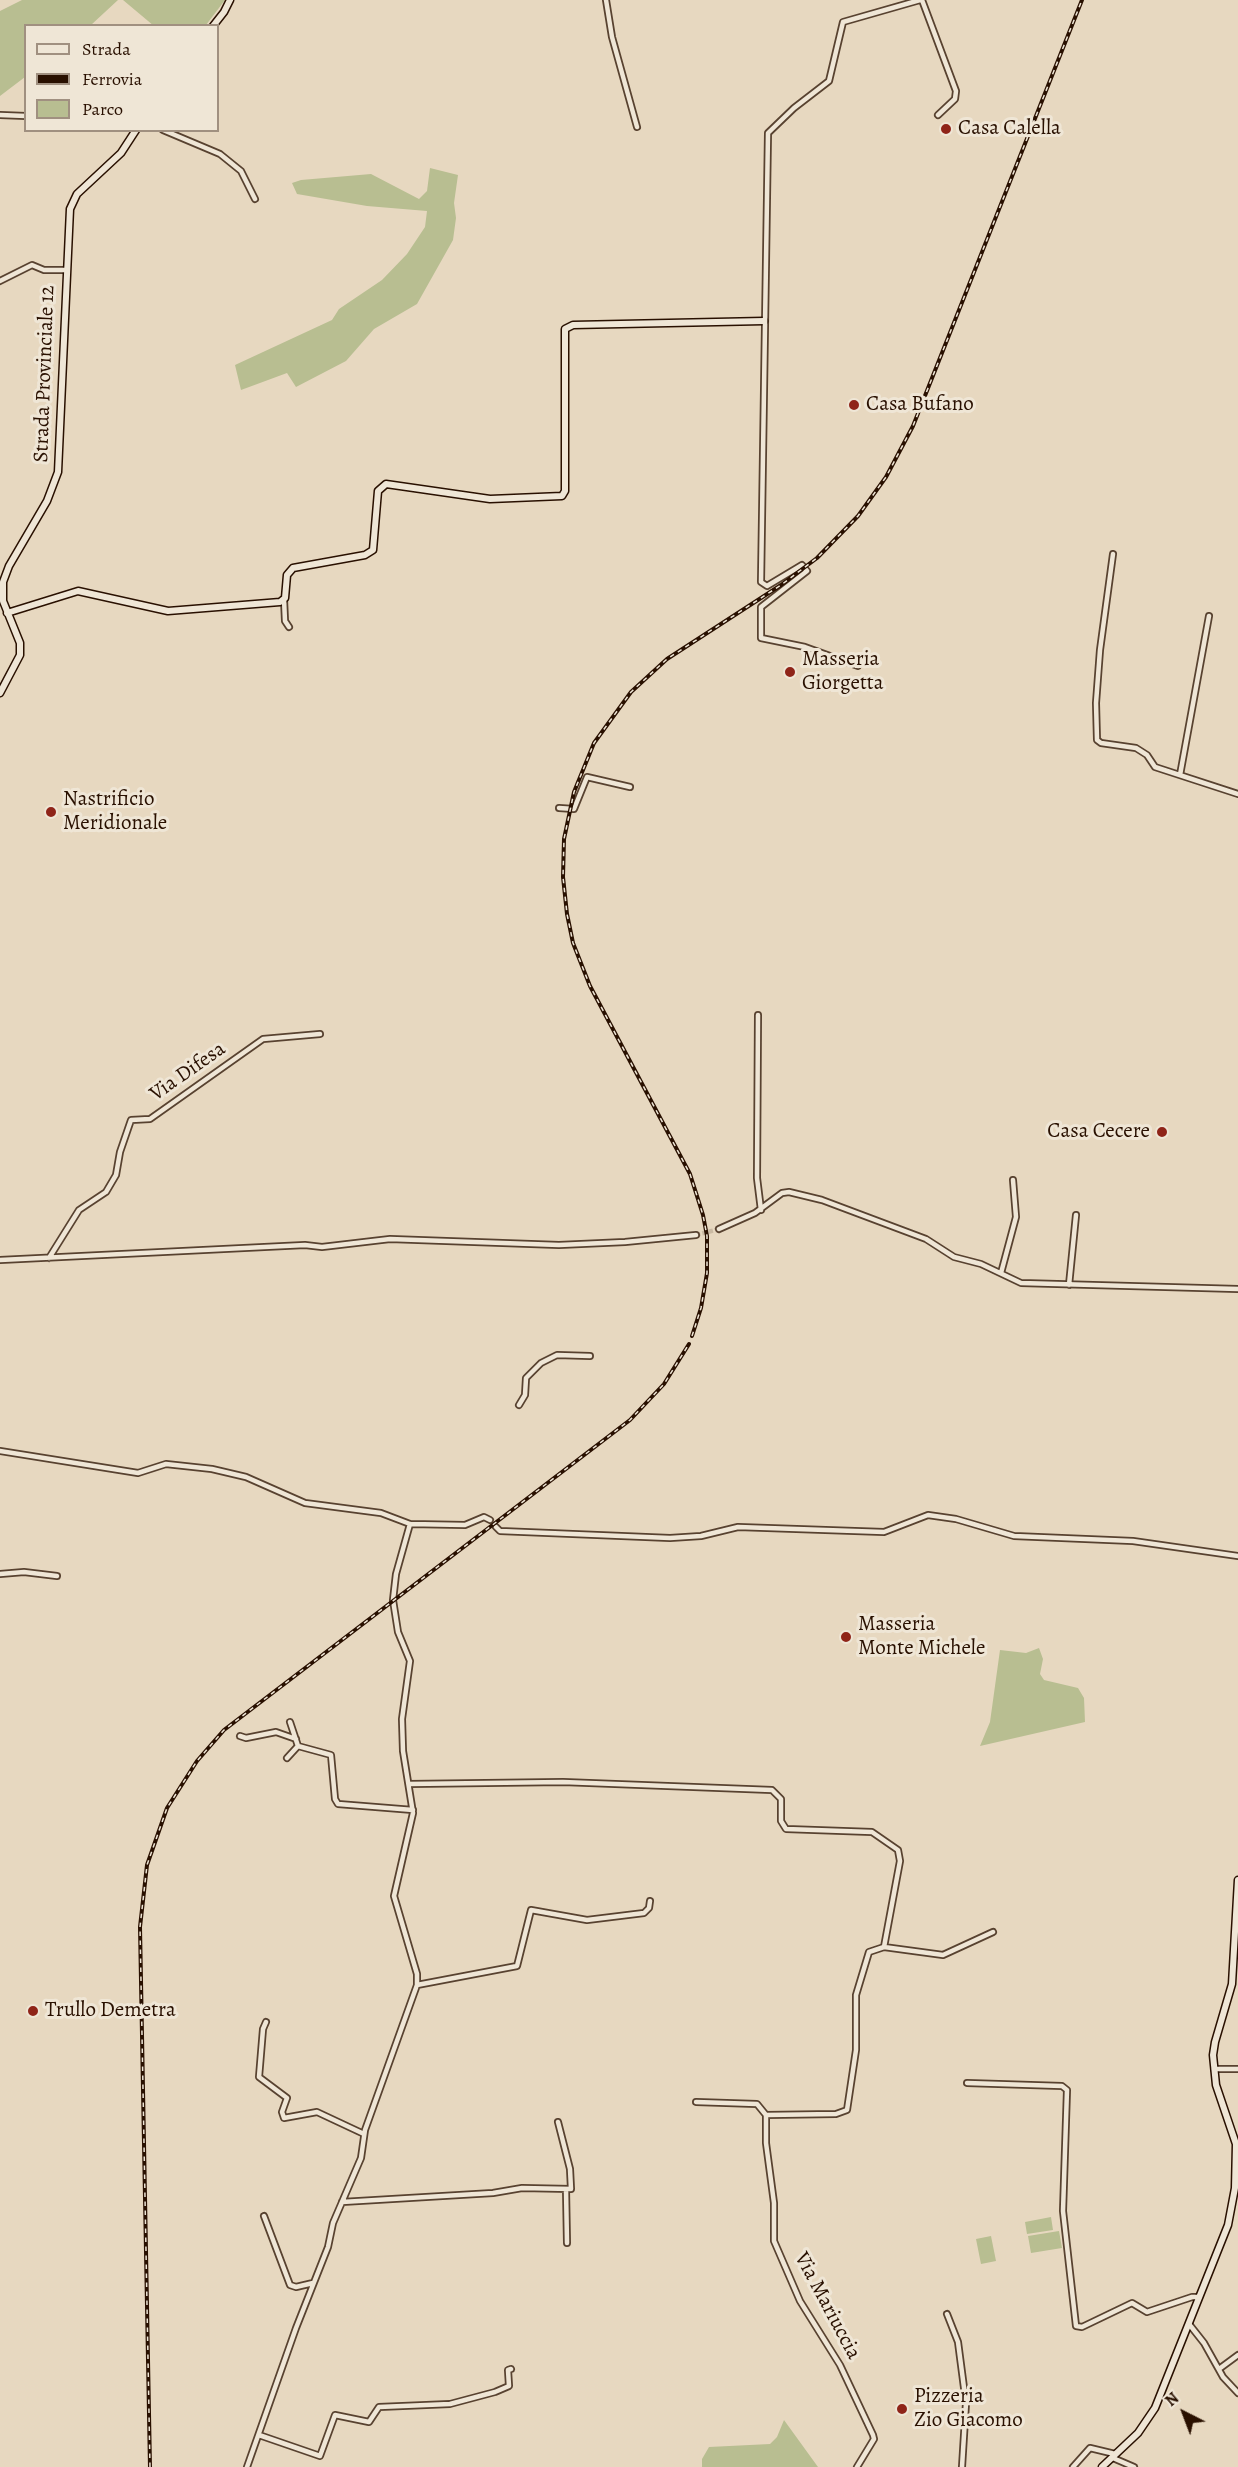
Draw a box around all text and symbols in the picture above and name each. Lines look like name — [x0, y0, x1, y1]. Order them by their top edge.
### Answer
legend — [24, 24, 219, 132]
text: Strada — [82, 37, 131, 61]
text: Ferrovia — [82, 67, 142, 91]
text: Parco — [82, 97, 123, 121]
place label: Casa Calella — [958, 116, 1061, 142]
marker: Casa Calella — [939, 122, 953, 136]
street label: Strada Provinciale 12 — [29, 285, 61, 463]
place label: Casa Bufano — [866, 392, 974, 418]
marker: Casa Bufano — [847, 398, 861, 412]
place label: Masseria Giorgetta — [802, 647, 884, 697]
marker: Masseria Giorgetta — [783, 665, 797, 679]
place label: Nastrificio Meridionale — [63, 787, 167, 837]
marker: Nastrificio Meridionale — [44, 805, 58, 819]
street label: Via Difesa — [145, 1037, 231, 1107]
place label: Casa Cecere — [1047, 1119, 1150, 1145]
marker: Casa Cecere — [1155, 1125, 1169, 1139]
place label: Masseria Monte Michele — [858, 1612, 985, 1662]
marker: Masseria Monte Michele — [839, 1630, 853, 1644]
place label: Trullo Demetra — [45, 1998, 176, 2024]
marker: Trullo Demetra — [26, 2004, 40, 2018]
street label: Via Mariuccia — [788, 2248, 866, 2364]
north arrow — [1154, 2383, 1214, 2443]
place label: Pizzeria Zio Giacomo — [914, 2384, 1023, 2434]
text: N — [1160, 2388, 1184, 2412]
marker: Pizzeria Zio Giacomo — [895, 2402, 909, 2416]

